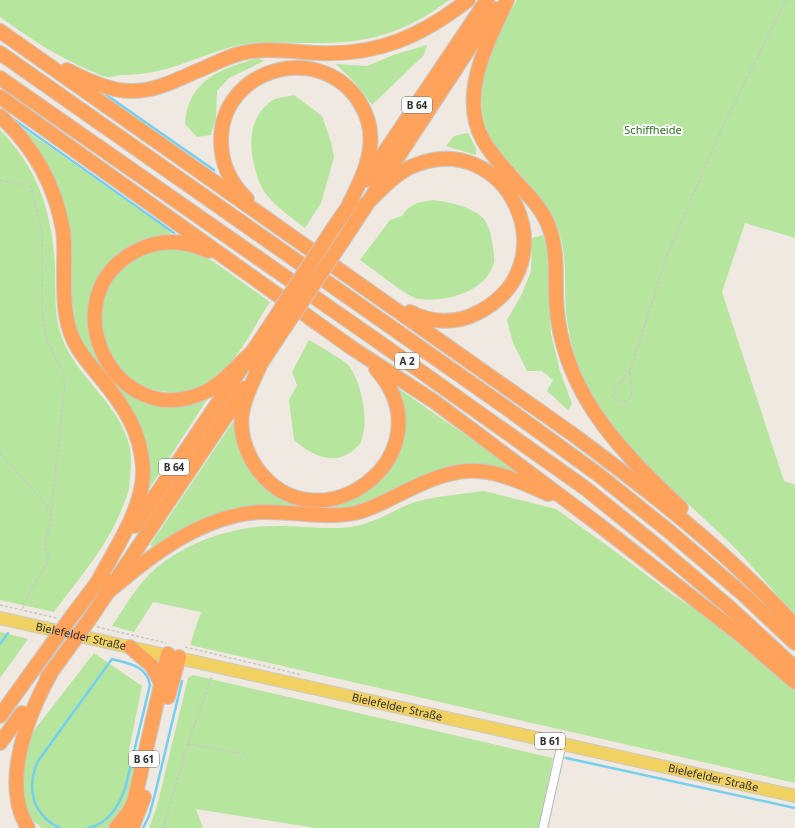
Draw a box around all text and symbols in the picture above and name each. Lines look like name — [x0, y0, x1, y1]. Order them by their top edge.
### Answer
road number: B 64 — [402, 97, 432, 113]
park label: Schiffheide — [624, 122, 682, 137]
road number: A 2 — [395, 353, 419, 369]
road number: B 64 — [159, 459, 189, 475]
street label: Bielefelder Straße — [34, 618, 128, 653]
street label: Bielefelder Straße — [351, 689, 444, 724]
road number: B 61 — [535, 733, 565, 749]
road number: B 61 — [129, 751, 159, 767]
street label: Bielefelder Straße — [667, 760, 760, 795]

